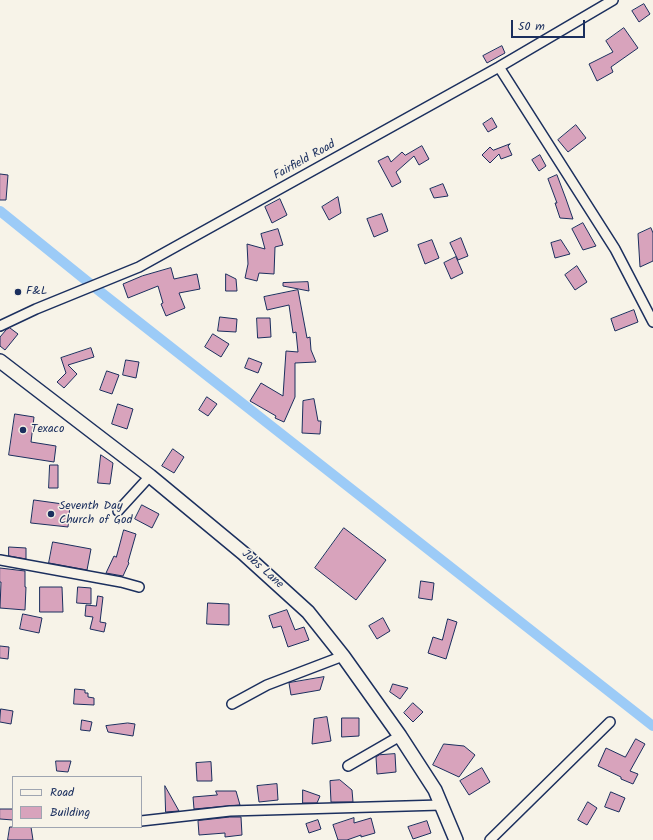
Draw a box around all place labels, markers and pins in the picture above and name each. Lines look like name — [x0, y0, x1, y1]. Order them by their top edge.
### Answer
place label: F&L — [26, 285, 47, 299]
marker: F&L — [13, 287, 23, 297]
place label: Texaco — [31, 423, 64, 437]
marker: Texaco — [18, 425, 28, 435]
place label: Seventh Day Church of God — [59, 500, 132, 528]
marker: Seventh Day Church of God — [46, 509, 56, 519]

